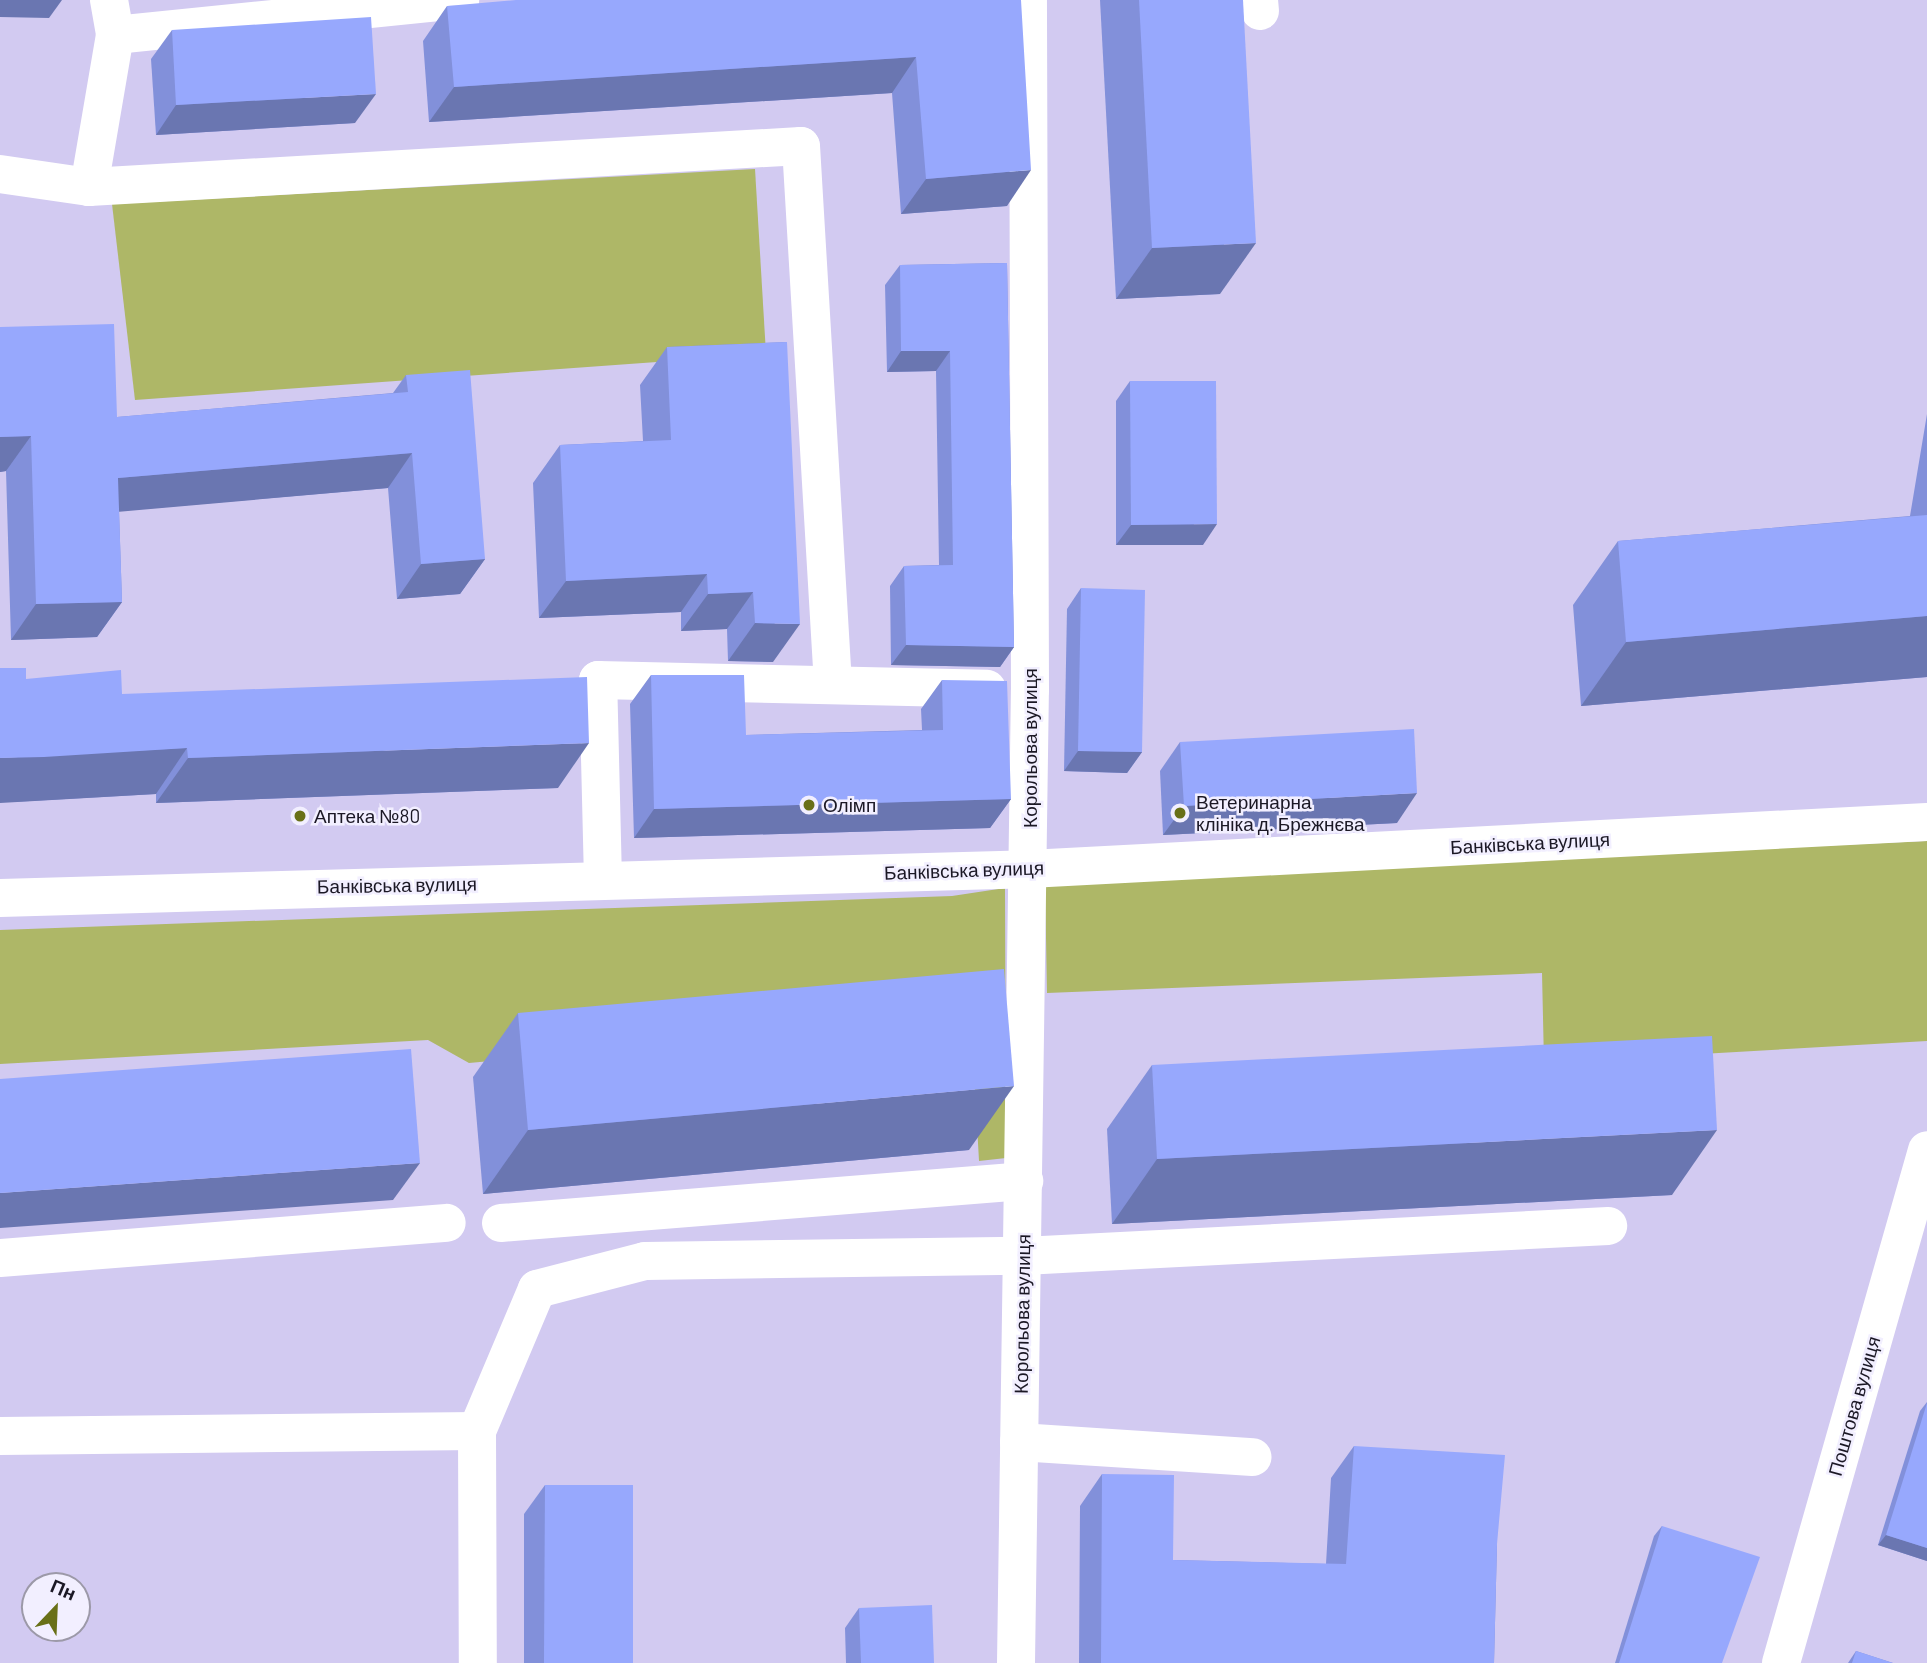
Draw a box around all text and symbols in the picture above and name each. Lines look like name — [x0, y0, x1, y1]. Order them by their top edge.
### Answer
street label: Корольова вулиця — [1019, 668, 1041, 828]
place label: Ветеринарна клініка д. Брежнєва — [1196, 791, 1365, 835]
place label: Олімп — [823, 794, 876, 816]
marker: Олімп — [801, 797, 817, 813]
marker: Ветеринарна клініка д. Брежнєва — [1170, 803, 1190, 823]
place label: Аптека №80 — [314, 805, 420, 827]
marker: Аптека №80 — [292, 808, 308, 824]
street label: Банківська вулиця — [1449, 827, 1611, 859]
street label: Банківська вулиця — [884, 856, 1044, 884]
street label: Банківська вулиця — [317, 872, 477, 898]
street label: Корольова вулиця — [1009, 1234, 1035, 1394]
street label: Поштова вулиця — [1823, 1333, 1885, 1479]
north arrow — [21, 1572, 91, 1642]
text: Пн — [48, 1574, 80, 1605]

